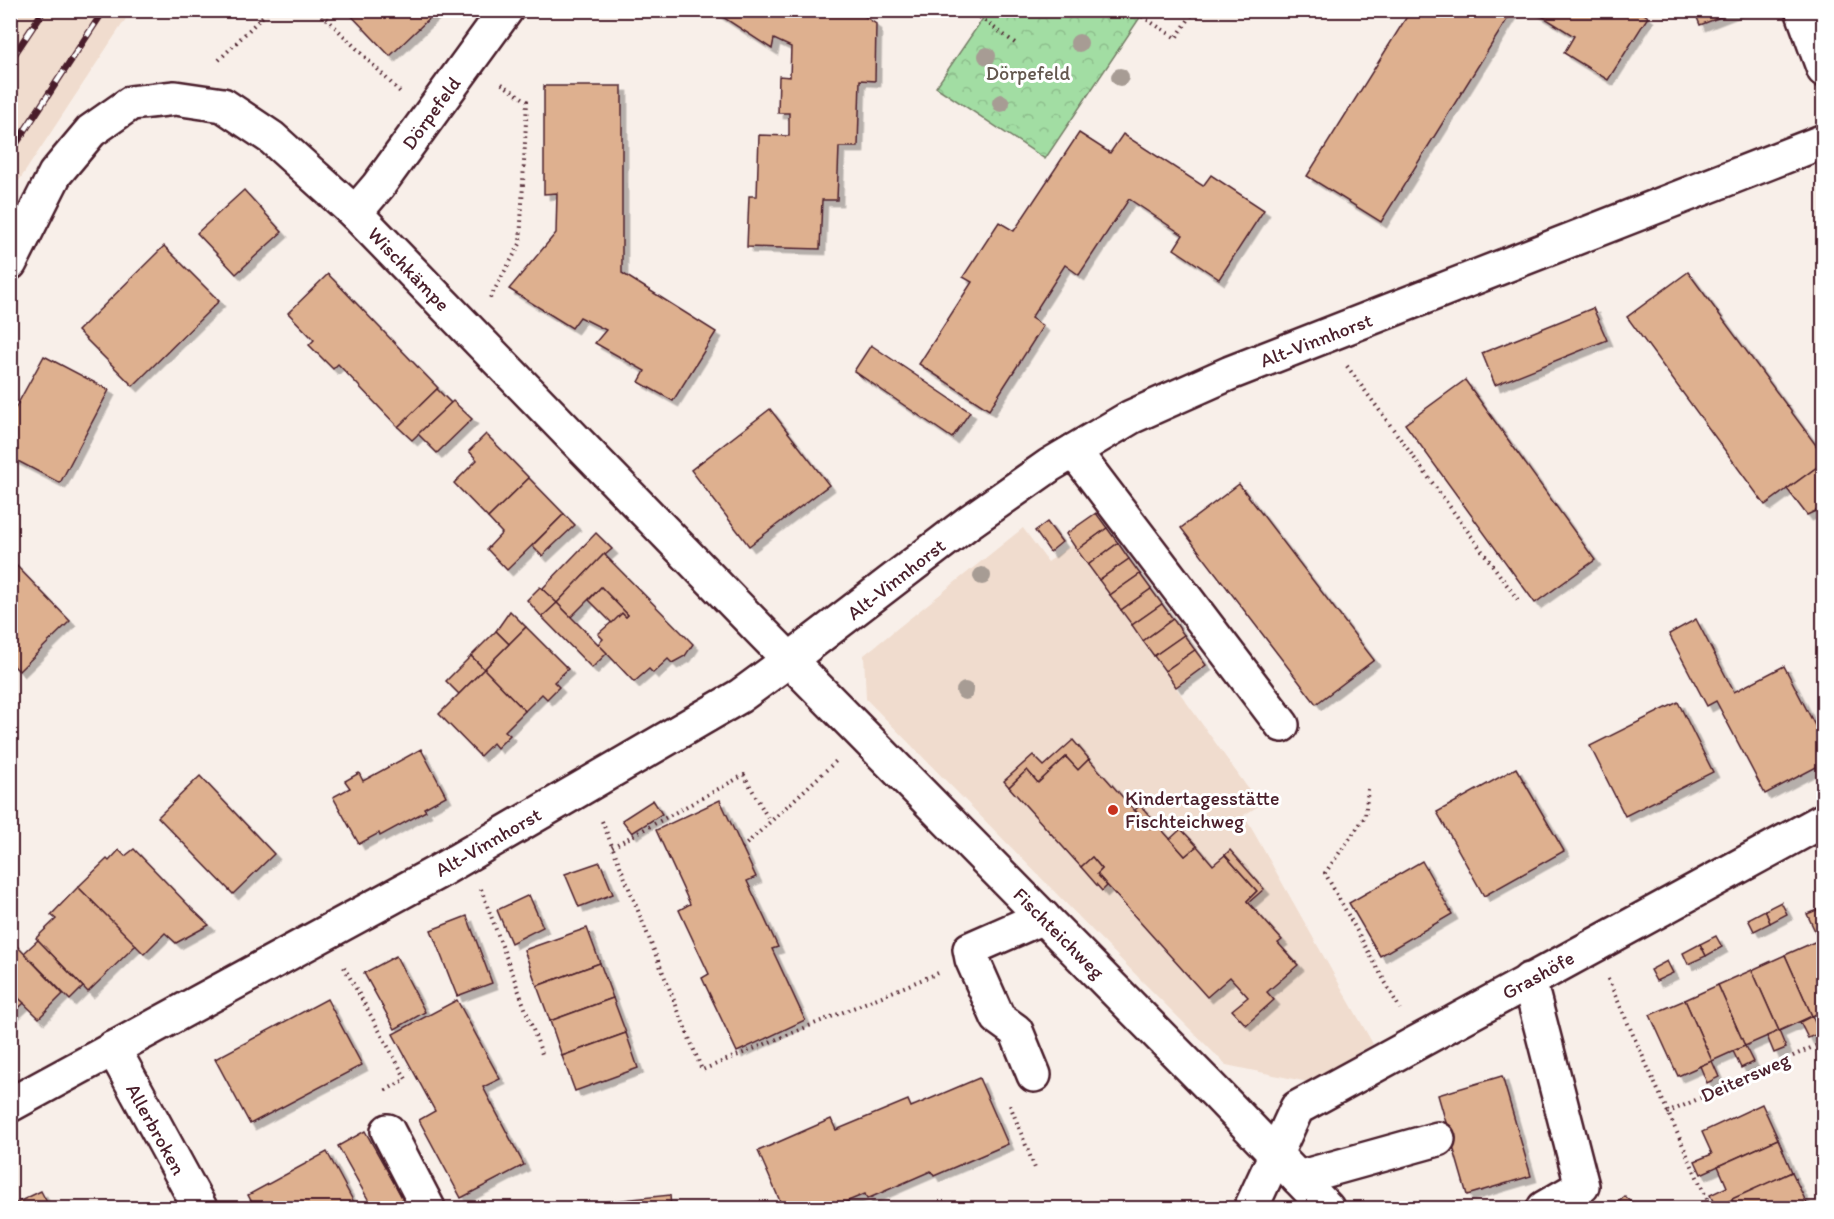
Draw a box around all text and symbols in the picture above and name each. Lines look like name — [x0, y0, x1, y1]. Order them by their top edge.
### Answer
park label: Dörpefeld — [986, 61, 1070, 85]
street label: Dörpefeld — [397, 72, 466, 154]
street label: Wischkämpe — [363, 222, 455, 316]
street label: Alt-Vinnhorst — [1257, 307, 1376, 372]
street label: Alt-Vinnhorst — [842, 533, 950, 625]
place label: Kindertagesstätte Fischteichweg — [1125, 786, 1279, 833]
street label: Alt-Vinnhorst — [431, 802, 546, 882]
marker: Kindertagesstätte Fischteichweg — [1106, 803, 1120, 817]
street label: Fischteichweg — [1008, 882, 1110, 984]
street label: Grashöfe — [1498, 945, 1578, 1005]
street label: Deitersweg — [1697, 1046, 1794, 1107]
street label: Allerbroken — [121, 1079, 191, 1179]

